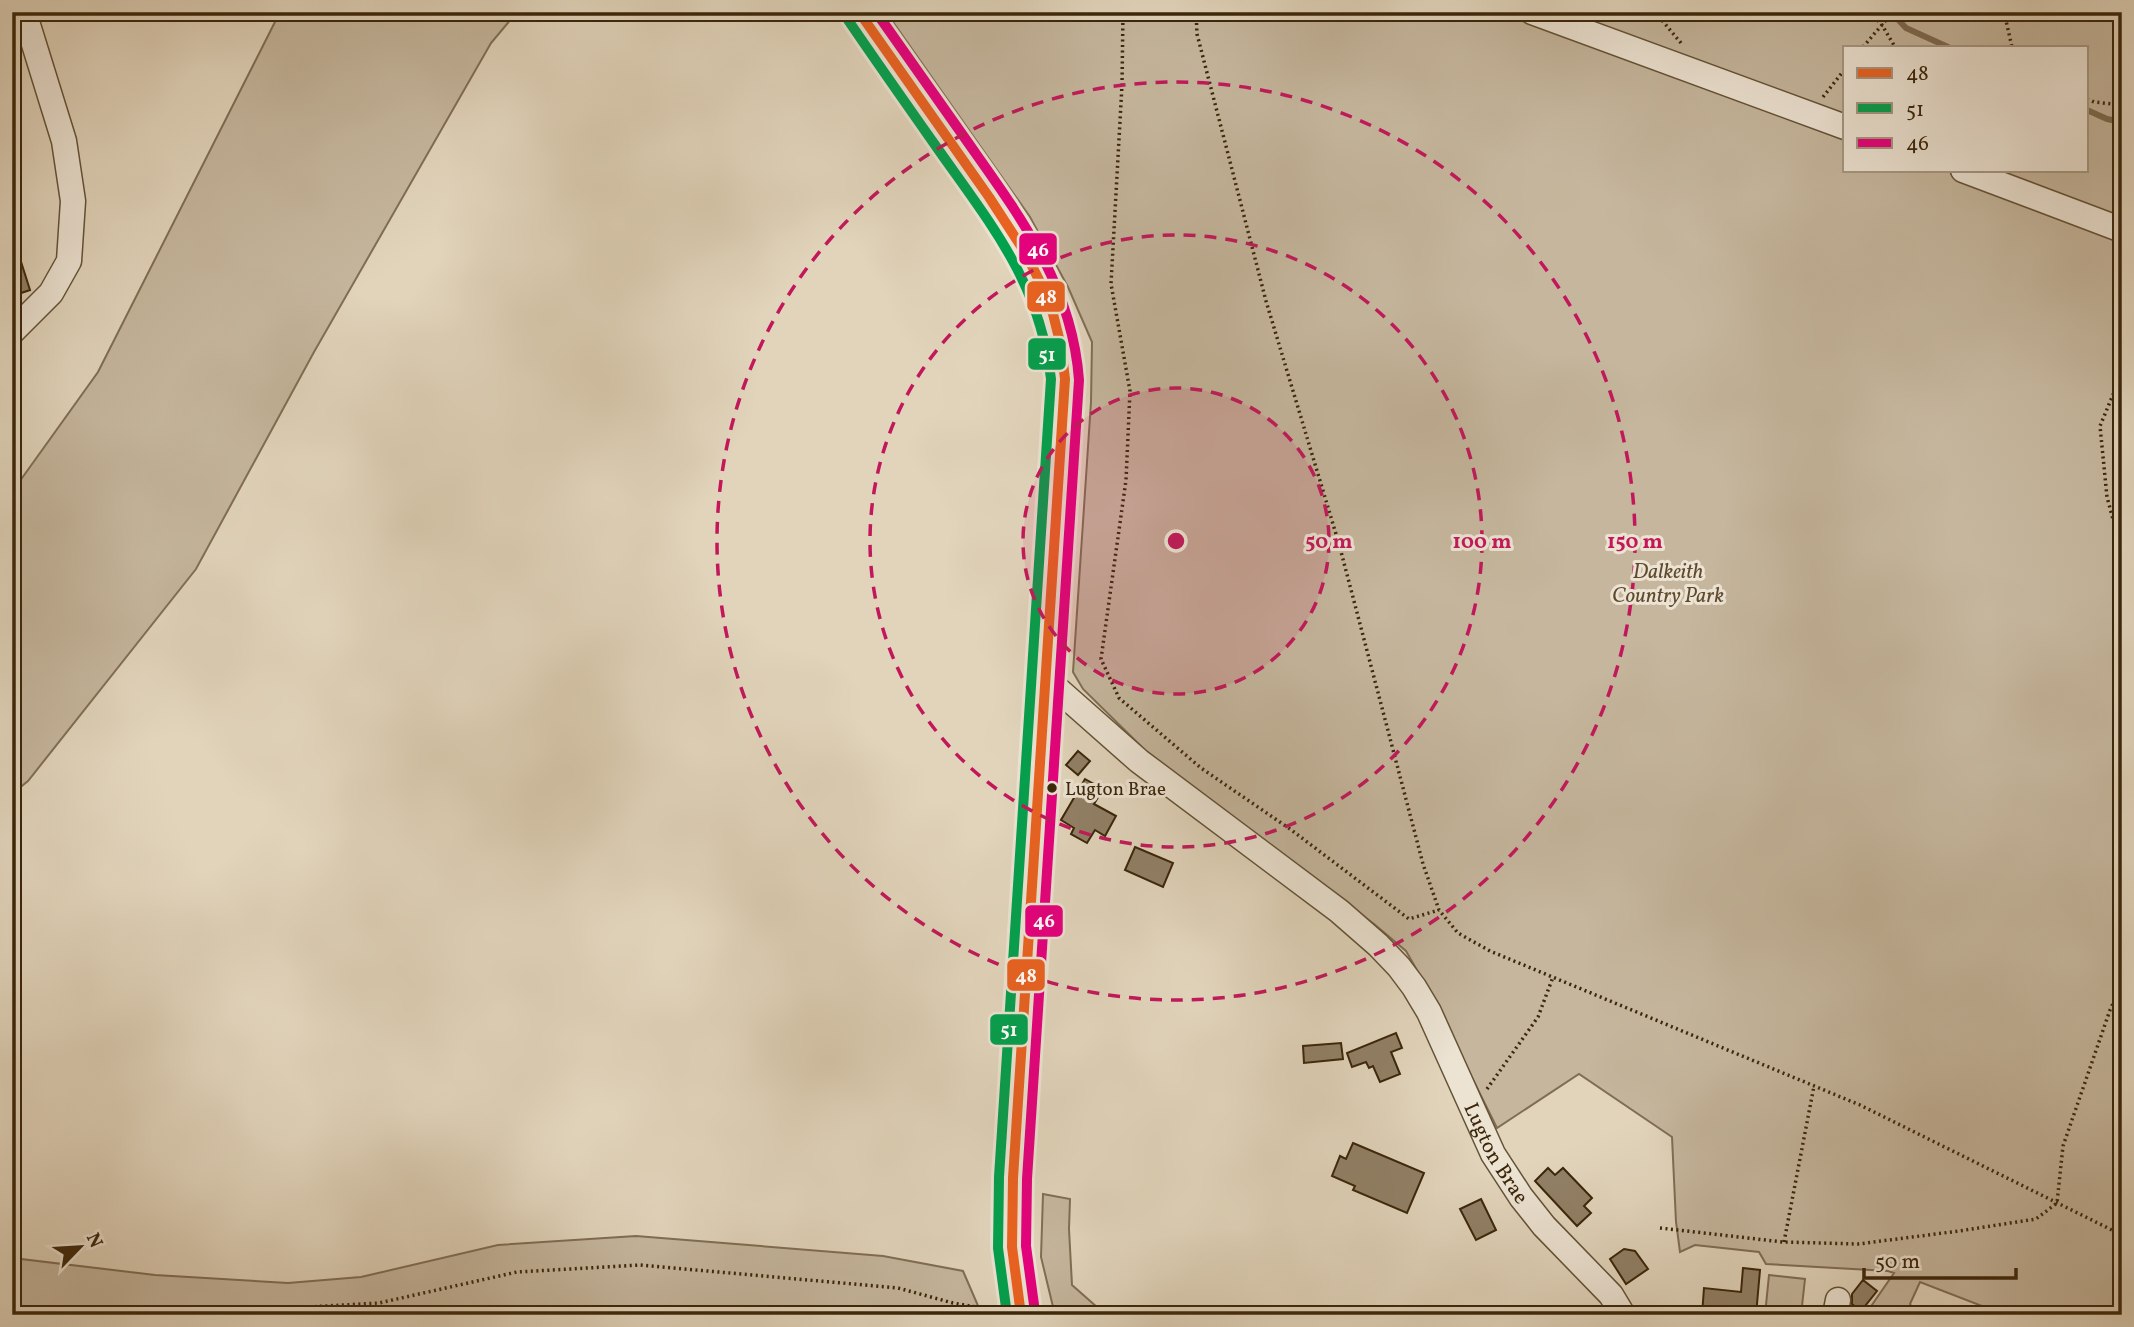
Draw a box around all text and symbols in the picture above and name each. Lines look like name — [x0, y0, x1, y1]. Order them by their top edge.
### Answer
legend — [1843, 46, 2088, 172]
text: 48 — [1906, 60, 1929, 89]
text: 51 — [1906, 96, 1924, 125]
text: 46 — [1906, 130, 1929, 159]
line badge: 46 — [1018, 232, 1058, 266]
text: 46 — [1027, 238, 1049, 264]
line badge: 48 — [1026, 280, 1066, 313]
text: 48 — [1035, 285, 1057, 311]
line badge: 51 — [1027, 337, 1067, 371]
text: 51 — [1039, 343, 1055, 369]
text: 50 m — [1305, 528, 1353, 557]
text: 100 m — [1452, 528, 1512, 557]
text: 150 m — [1607, 528, 1663, 557]
centre of rings — [1164, 529, 1188, 553]
park label: Dalkeith Country Park — [1612, 558, 1724, 611]
place label: Lugton Brae — [1065, 777, 1166, 803]
marker: Lugton Brae — [1045, 781, 1059, 795]
line badge: 46 — [1024, 904, 1064, 938]
text: 46 — [1033, 909, 1055, 935]
line badge: 48 — [1006, 958, 1046, 992]
text: 48 — [1015, 964, 1037, 990]
line badge: 51 — [989, 1013, 1029, 1046]
text: 51 — [1001, 1018, 1017, 1044]
street label: Lugton Brae — [1456, 1098, 1534, 1211]
north arrow — [46, 1212, 116, 1282]
text: N — [79, 1229, 108, 1253]
scale bar — [1864, 1236, 2017, 1280]
text: 50 m — [1875, 1248, 1920, 1277]

